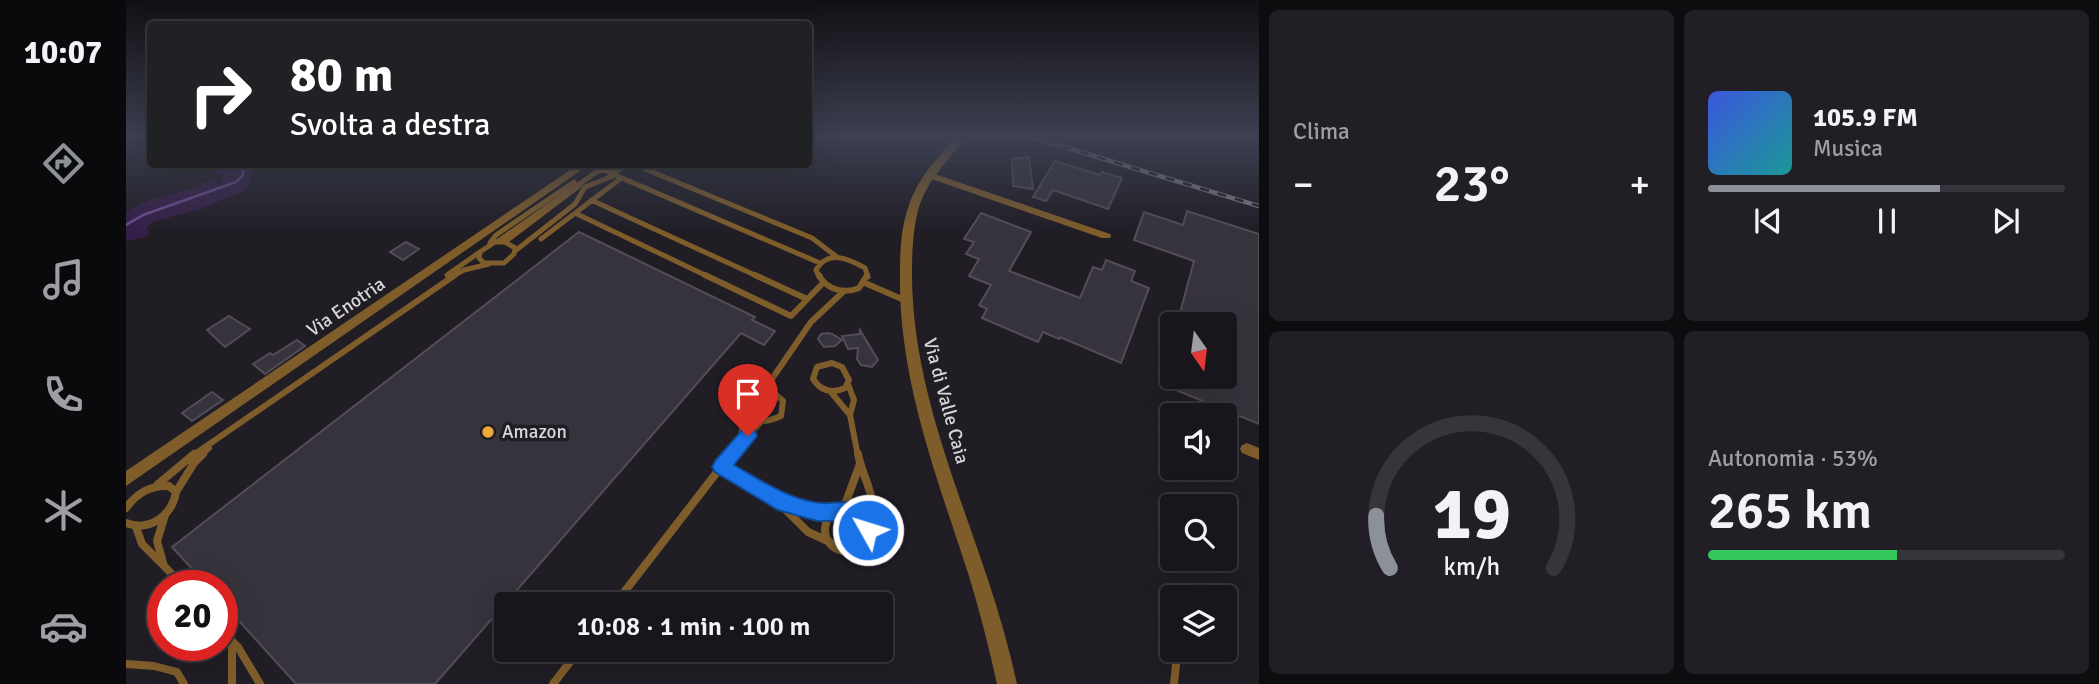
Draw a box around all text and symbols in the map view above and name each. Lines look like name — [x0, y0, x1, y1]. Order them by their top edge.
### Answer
text: 10:07 — [24, 33, 102, 72]
text: 80 m — [290, 45, 393, 105]
icon: right — [175, 49, 266, 140]
text: 105.9 FM — [1813, 102, 1918, 134]
text: Svolta a destra — [290, 105, 490, 144]
text: Clima — [1293, 117, 1350, 146]
text: Musica — [1813, 134, 1883, 163]
icon: directions — [39, 139, 88, 188]
text: 23° — [1433, 152, 1510, 216]
text: − — [1293, 161, 1314, 208]
text: + — [1629, 161, 1650, 208]
icon: previous — [1749, 202, 1787, 240]
icon: pause — [1868, 202, 1906, 240]
icon: next — [1987, 202, 2025, 240]
icon: music — [39, 255, 88, 304]
street label: Via Enotria — [302, 272, 390, 342]
north arrow — [1160, 312, 1237, 388]
map controls — [1160, 312, 1237, 662]
street label: Via di Valle Caia — [918, 335, 974, 467]
pin — [718, 364, 778, 436]
icon: phone — [39, 370, 88, 419]
icon: arrive — [729, 375, 767, 413]
button: sound — [1160, 403, 1237, 480]
place label: Amazon — [502, 420, 567, 444]
marker: Amazon — [480, 424, 496, 440]
text: Autonomia · 53% — [1708, 444, 1878, 473]
text: 19 — [1432, 471, 1511, 560]
text: 265 km — [1708, 479, 1872, 543]
icon: climate — [39, 486, 88, 535]
position arrow — [831, 493, 905, 567]
button: search — [1160, 494, 1237, 571]
text: km/h — [1443, 551, 1500, 582]
speed limit sign: 20 — [147, 570, 238, 661]
button: layers — [1160, 585, 1237, 662]
icon: car — [39, 602, 88, 651]
text: 10:08 · 1 min · 100 m — [577, 611, 810, 643]

